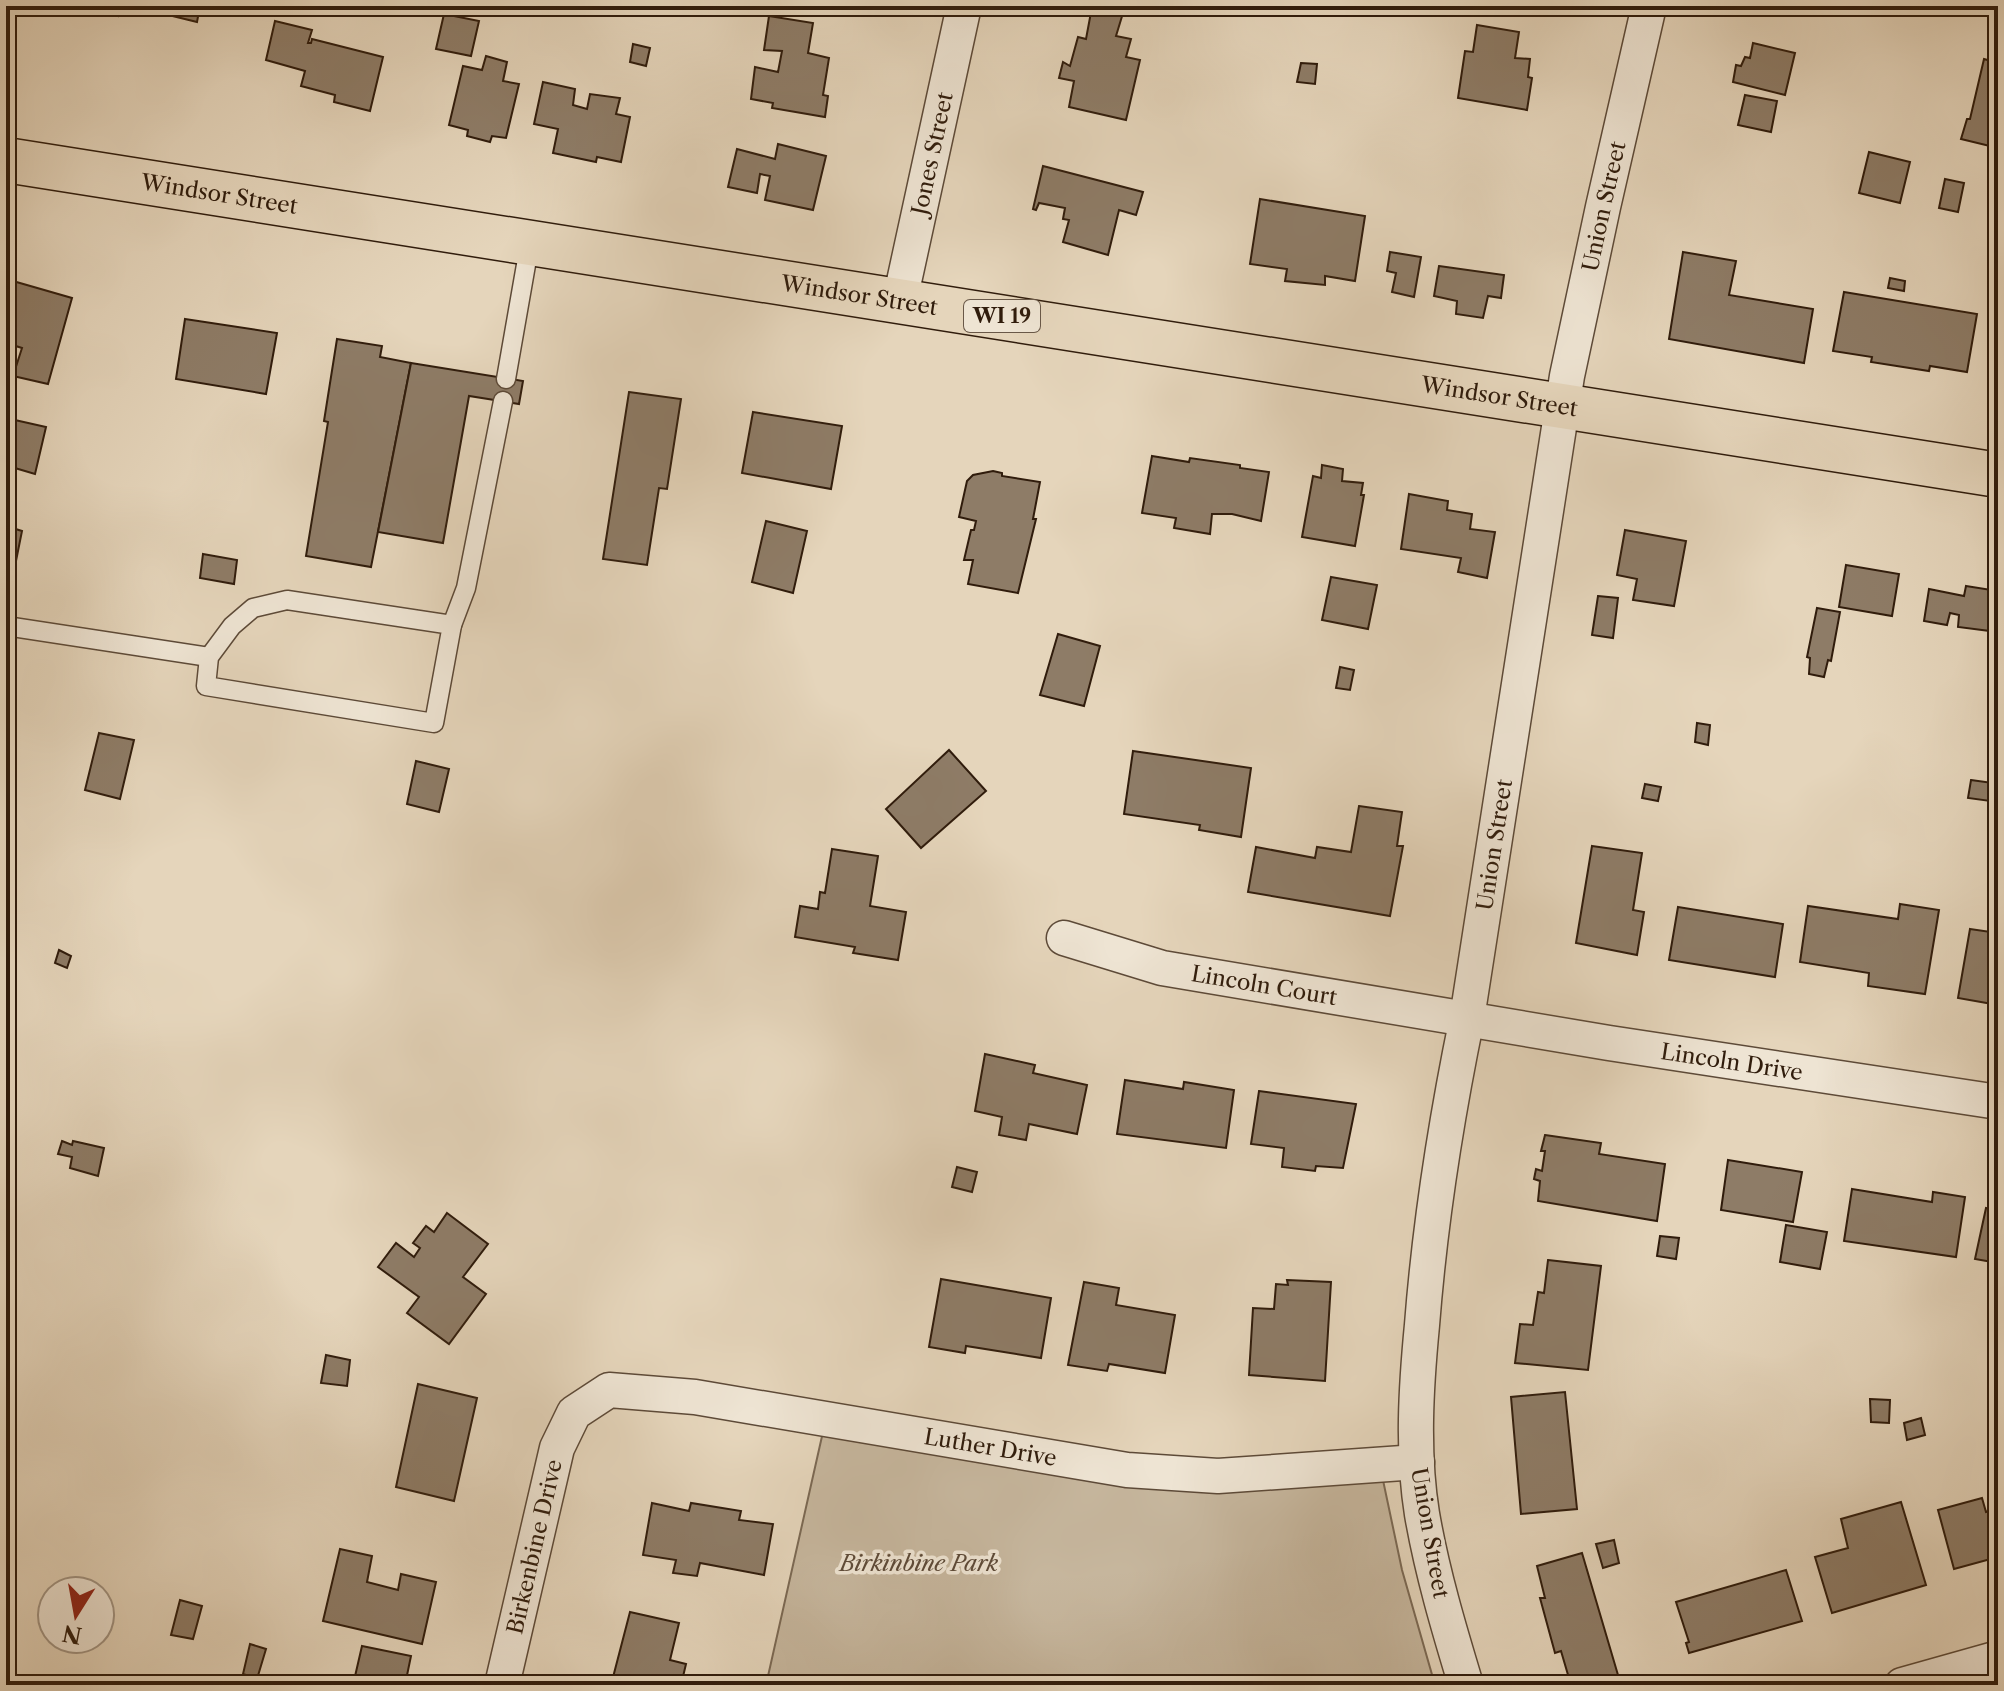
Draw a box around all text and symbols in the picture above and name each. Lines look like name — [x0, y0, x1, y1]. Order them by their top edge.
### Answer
street label: Jones Street — [905, 89, 958, 220]
street label: Union Street — [1576, 138, 1631, 274]
street label: Windsor Street — [138, 168, 300, 219]
street label: Windsor Street — [778, 269, 940, 321]
road number: WI 19 — [964, 300, 1040, 332]
street label: Windsor Street — [1418, 370, 1580, 422]
street label: Union Street — [1470, 777, 1518, 912]
street label: Lincoln Court — [1189, 960, 1339, 1011]
street label: Lincoln Drive — [1659, 1038, 1805, 1086]
street label: Luther Drive — [922, 1422, 1059, 1471]
street label: Birkenbine Drive — [501, 1457, 567, 1637]
street label: Union Street — [1405, 1465, 1455, 1601]
park label: Birkinbine Park — [838, 1550, 999, 1577]
north arrow — [36, 1575, 116, 1655]
text: N — [60, 1619, 84, 1649]

